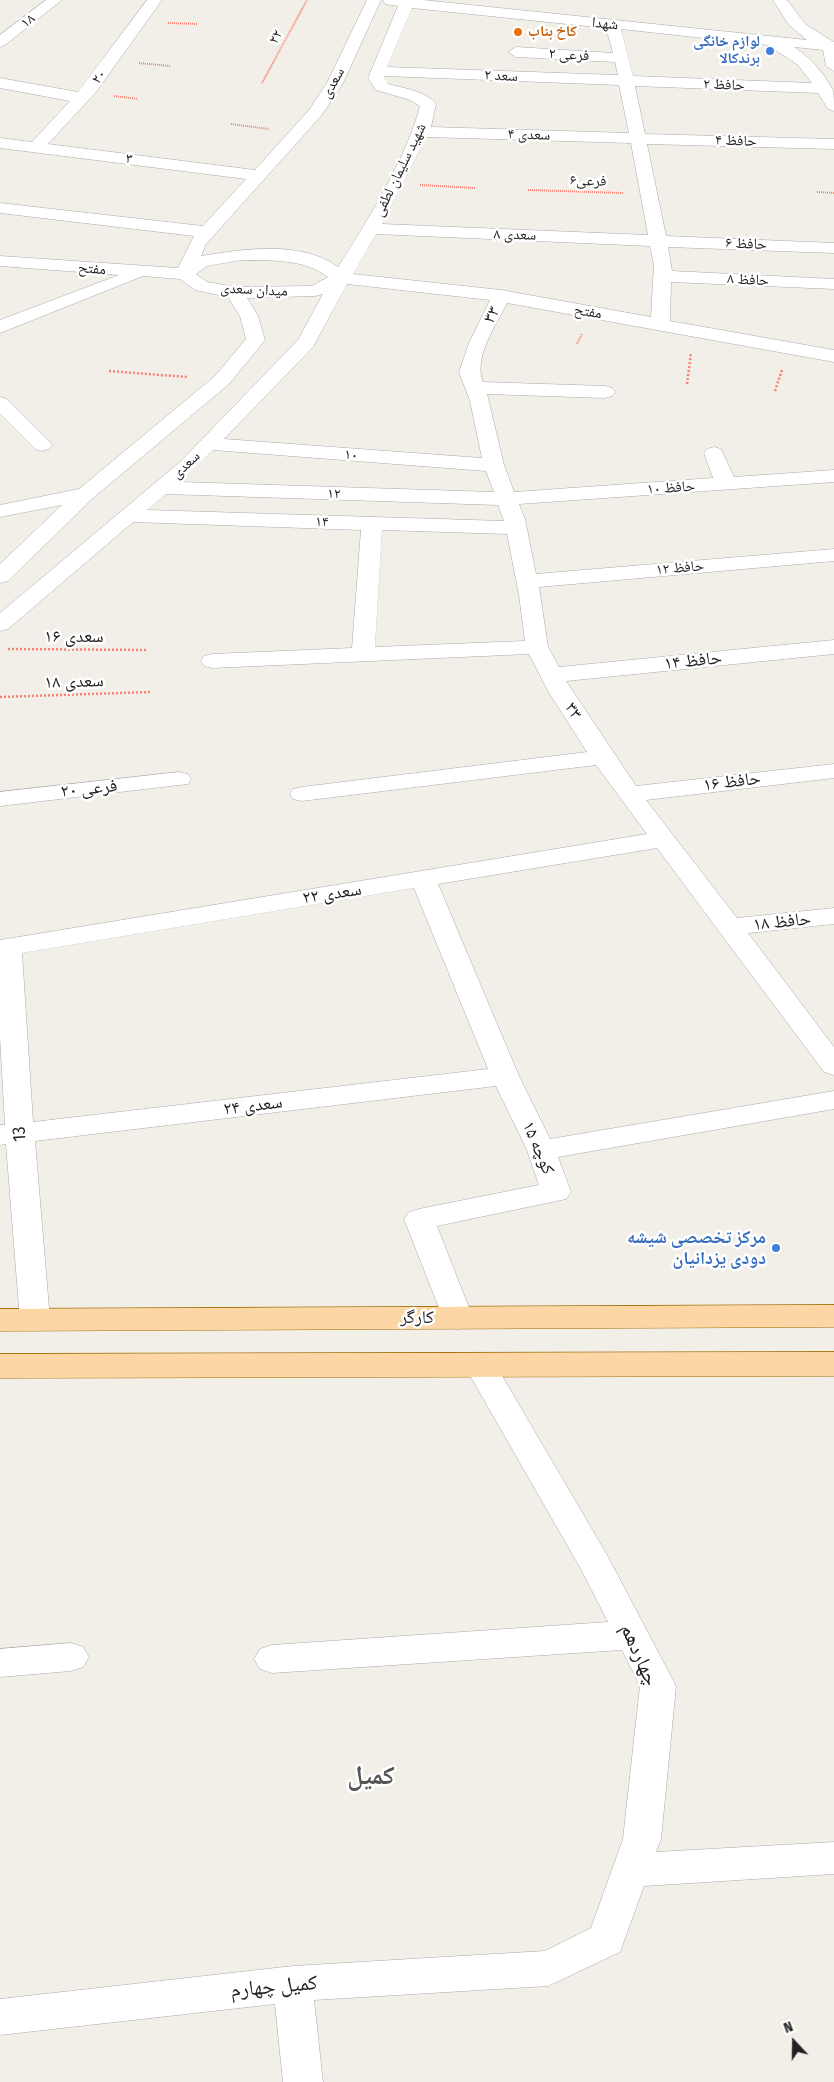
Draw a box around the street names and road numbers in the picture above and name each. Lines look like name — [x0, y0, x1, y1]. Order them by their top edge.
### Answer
street label: ۱۸ — [17, 10, 39, 32]
street label: شهدا — [591, 14, 619, 34]
street label: ۲۲ — [265, 27, 287, 47]
street label: فرعی ۲ — [548, 45, 590, 65]
street label: سعدی — [317, 64, 349, 102]
street label: ۲۰ — [88, 66, 110, 88]
street label: سعد ۲ — [484, 66, 518, 86]
street label: حافظ ۲ — [703, 75, 745, 95]
street label: شهید سلیمان لطفی — [370, 120, 430, 220]
street label: سعدی ۴ — [507, 125, 551, 145]
street label: حافظ ۴ — [715, 131, 757, 151]
street label: ۳ — [125, 150, 133, 168]
street label: فرعی۶ — [569, 171, 607, 191]
street label: سعدی ۸ — [493, 225, 537, 245]
street label: حافظ ۶ — [725, 234, 767, 254]
street label: مفتح — [77, 259, 107, 279]
street label: حافظ ۸ — [727, 270, 769, 290]
street label: میدان سعدی — [220, 279, 288, 301]
street label: مفتح — [573, 301, 603, 323]
street label: ۳۳ — [479, 303, 505, 327]
street label: ۱۰ — [344, 446, 358, 464]
street label: سعدی — [168, 447, 204, 483]
street label: حافظ ۱۰ — [646, 477, 696, 499]
street label: ۱۲ — [327, 485, 341, 503]
street label: ۱۴ — [315, 513, 329, 531]
street label: حافظ ۱۲ — [655, 557, 705, 579]
street label: سعدی ۱۶ — [44, 626, 104, 648]
street label: حافظ ۱۴ — [663, 647, 723, 675]
street label: سعدی ۱۸ — [44, 670, 104, 694]
street label: ۳۳ — [560, 698, 586, 724]
street label: حافظ ۱۶ — [702, 768, 762, 796]
street label: فرعی ۲۰ — [60, 775, 118, 803]
street label: سعدی ۲۲ — [301, 879, 363, 909]
street label: حافظ ۱۸ — [752, 908, 812, 936]
street label: سعدی ۲۴ — [222, 1092, 284, 1120]
street label: کوچه ۱۵ — [517, 1118, 559, 1178]
street label: 13 — [9, 1126, 31, 1142]
street label: کارگر — [400, 1307, 434, 1329]
street label: چهاردهم — [614, 1620, 664, 1690]
street label: کمیل چهارم — [229, 1971, 319, 2003]

